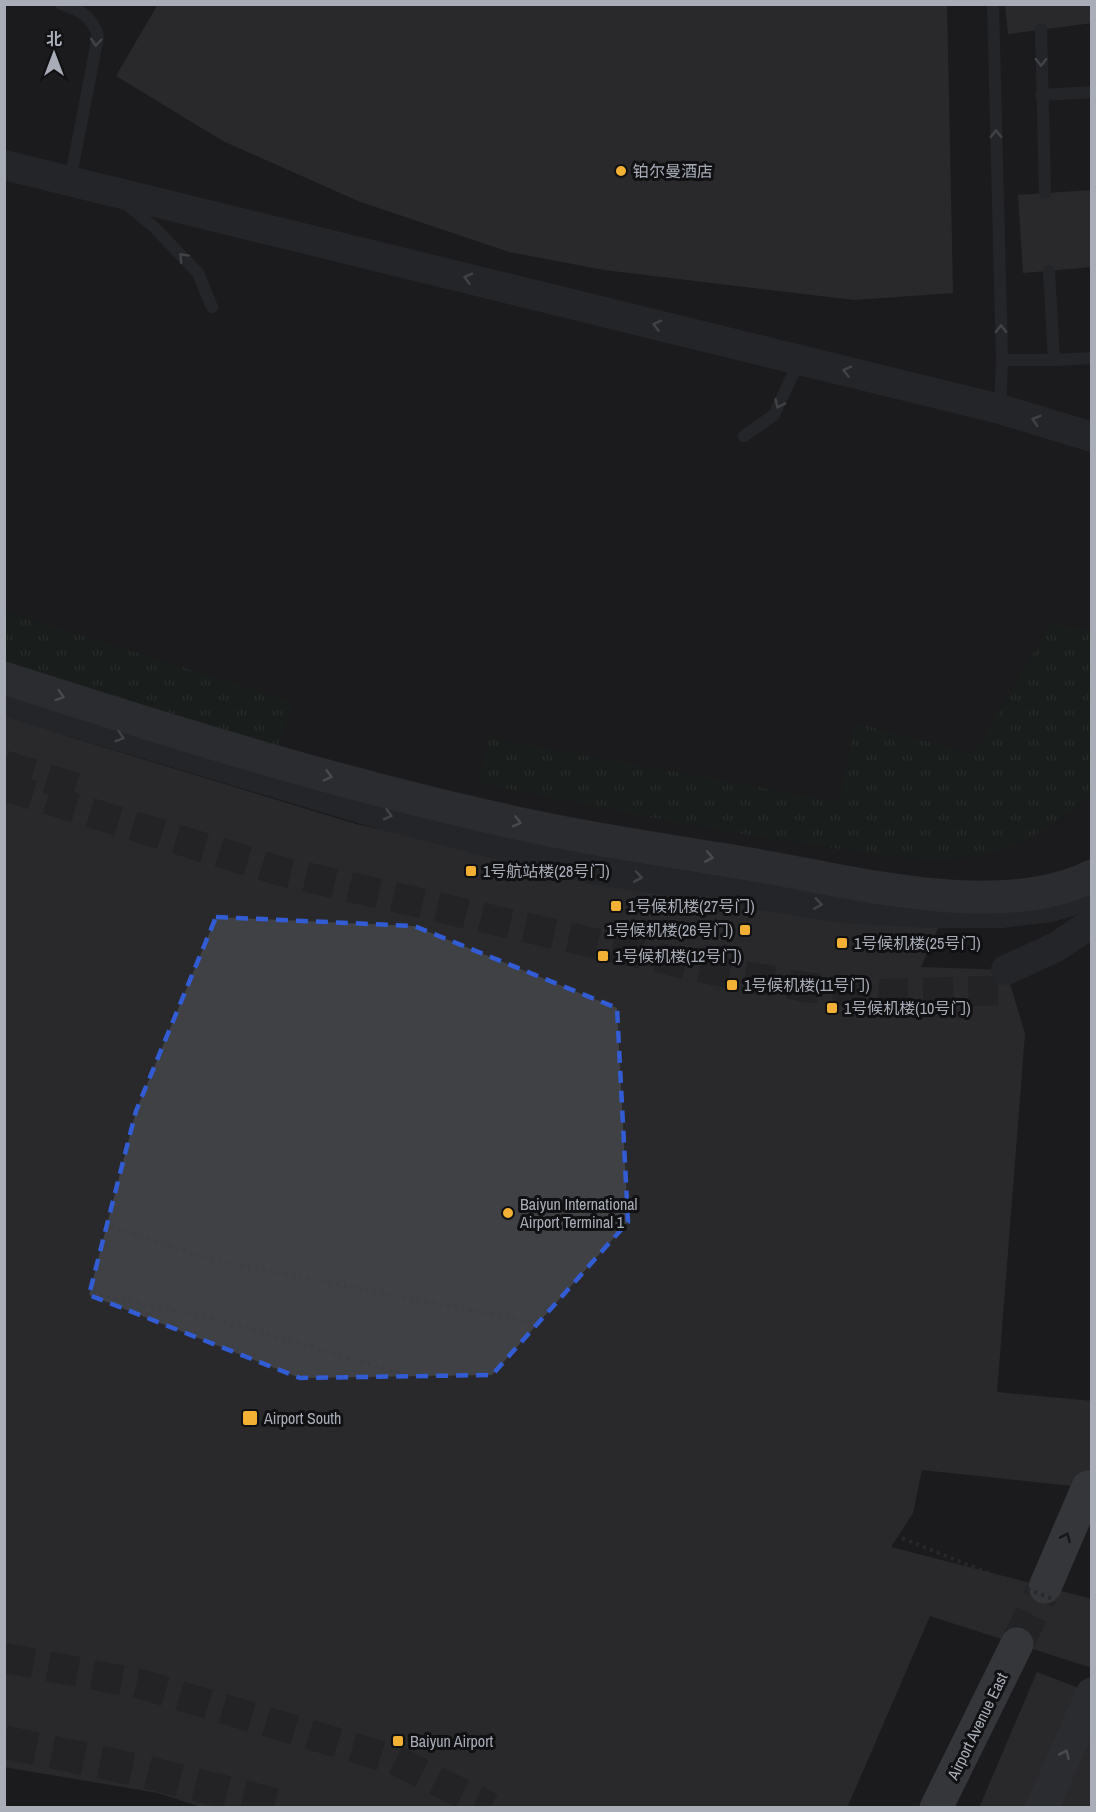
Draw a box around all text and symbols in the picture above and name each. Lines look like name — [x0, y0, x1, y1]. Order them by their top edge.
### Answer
north arrow — [24, 24, 84, 84]
text: 北 — [46, 28, 62, 50]
one-way arrow — [89, 38, 102, 47]
one-way arrow — [1035, 58, 1047, 67]
one-way arrow — [990, 130, 1003, 139]
place label: 铂尔曼酒店 — [633, 160, 713, 182]
marker: 铂尔曼酒店 — [614, 164, 628, 178]
one-way arrow — [179, 254, 190, 264]
one-way arrow — [463, 273, 473, 286]
one-way arrow — [652, 319, 662, 332]
one-way arrow — [995, 325, 1008, 334]
one-way arrow — [842, 366, 852, 379]
one-way arrow — [774, 397, 786, 408]
one-way arrow — [1031, 415, 1041, 427]
one-way arrow — [54, 689, 65, 701]
one-way arrow — [115, 730, 125, 742]
one-way arrow — [322, 769, 332, 781]
one-way arrow — [383, 808, 393, 821]
one-way arrow — [512, 814, 522, 827]
one-way arrow — [703, 850, 713, 863]
place label: 1号航站楼(28号门) — [483, 860, 610, 882]
marker: 1号航站楼(28号门) — [464, 864, 478, 878]
one-way arrow — [633, 870, 643, 883]
place label: 1号候机楼(27号门) — [628, 895, 755, 917]
one-way arrow — [813, 898, 823, 910]
marker: 1号候机楼(27号门) — [609, 899, 623, 913]
place label: 1号候机楼(26号门) — [606, 919, 733, 941]
marker: 1号候机楼(26号门) — [738, 923, 752, 937]
place label: 1号候机楼(25号门) — [854, 932, 981, 954]
marker: 1号候机楼(25号门) — [835, 936, 849, 950]
place label: 1号候机楼(12号门) — [615, 945, 742, 967]
marker: 1号候机楼(12号门) — [596, 949, 610, 963]
place label: 1号候机楼(11号门) — [744, 974, 870, 996]
marker: 1号候机楼(11号门) — [725, 978, 739, 992]
place label: 1号候机楼(10号门) — [844, 997, 971, 1019]
marker: 1号候机楼(10号门) — [825, 1001, 839, 1015]
place label: Baiyun International Airport Terminal 1 — [519, 1193, 638, 1233]
marker: Baiyun International Airport Terminal 1 — [501, 1206, 515, 1220]
place label: Airport South — [263, 1407, 341, 1429]
marker: Airport South — [241, 1409, 259, 1427]
one-way arrow — [1058, 1532, 1070, 1543]
street label: Airport Avenue East — [941, 1669, 1013, 1784]
place label: Baiyun Airport — [410, 1730, 494, 1752]
marker: Baiyun Airport — [391, 1734, 405, 1748]
one-way arrow — [1058, 1749, 1070, 1760]

